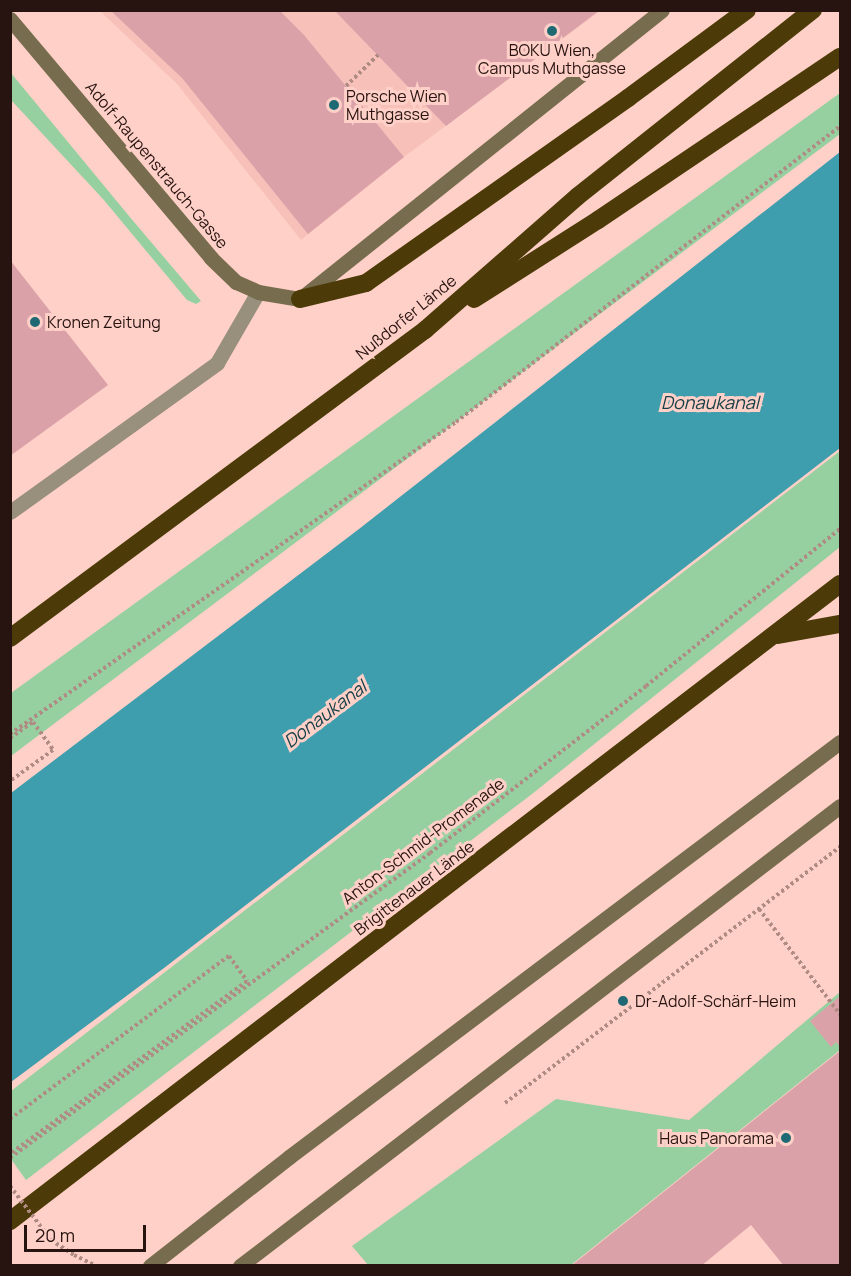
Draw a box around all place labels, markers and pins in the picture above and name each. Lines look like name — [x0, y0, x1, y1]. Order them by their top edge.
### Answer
marker: BOKU Wien, Campus Muthgasse — [545, 24, 559, 38]
place label: BOKU Wien, Campus Muthgasse — [478, 40, 626, 78]
place label: Porsche Wien Muthgasse — [346, 86, 447, 124]
marker: Porsche Wien Muthgasse — [327, 98, 341, 112]
place label: Kronen Zeitung — [47, 312, 161, 332]
marker: Kronen Zeitung — [28, 315, 42, 329]
place label: Dr-Adolf-Schärf-Heim — [635, 991, 796, 1011]
marker: Dr-Adolf-Schärf-Heim — [616, 994, 630, 1008]
place label: Haus Panorama — [659, 1128, 774, 1148]
marker: Haus Panorama — [779, 1131, 793, 1145]

